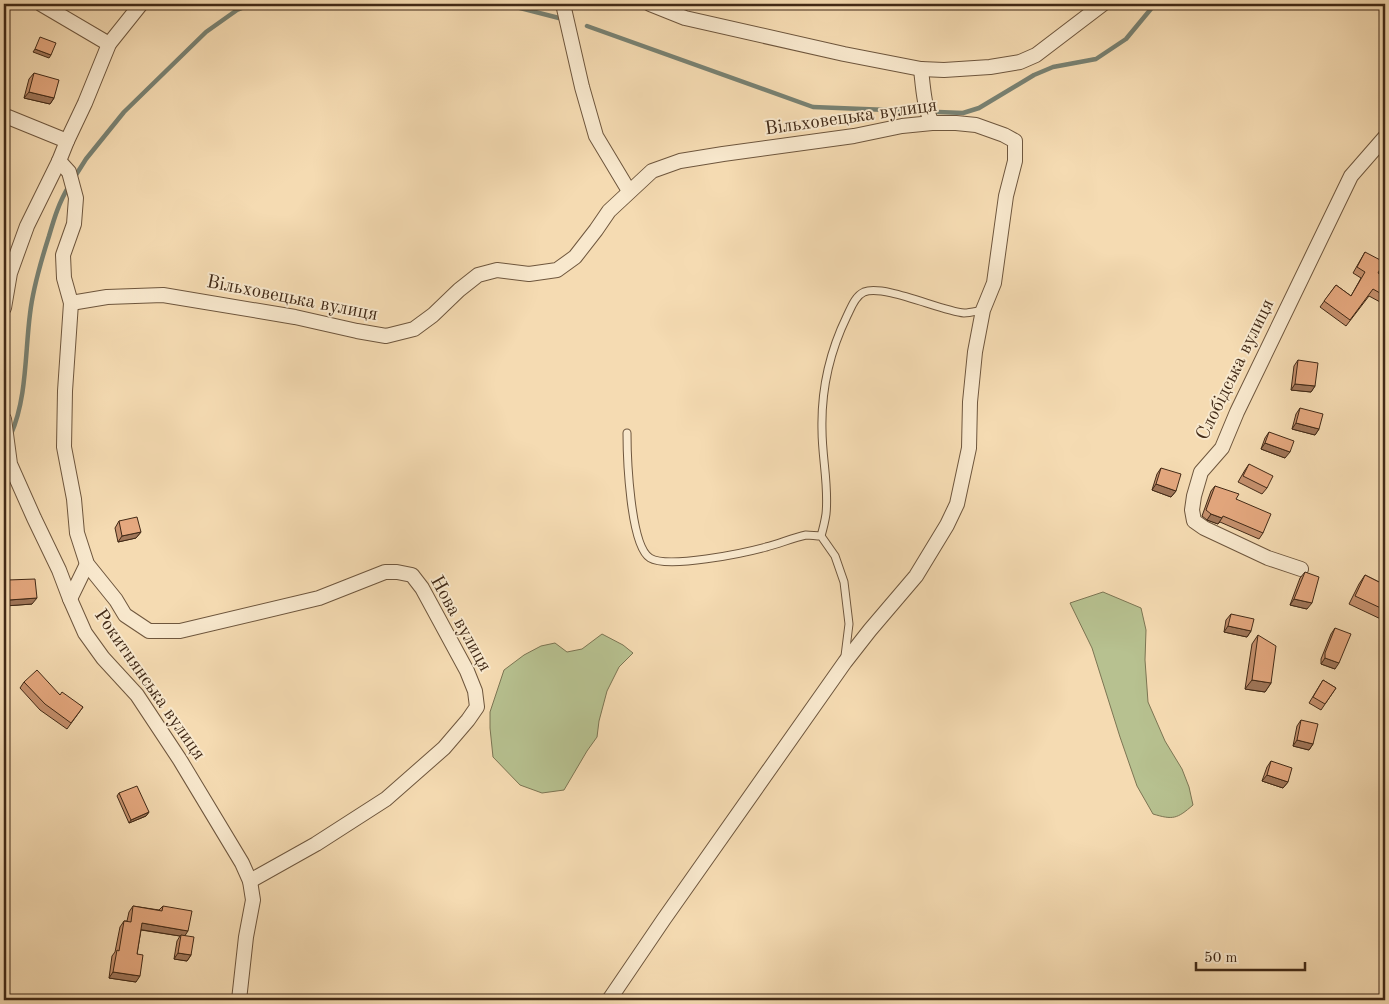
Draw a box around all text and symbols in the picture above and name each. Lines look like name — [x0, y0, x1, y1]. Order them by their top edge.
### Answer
street label: Вільховецька вулиця — [763, 96, 939, 140]
street label: Вільховецька вулиця — [205, 273, 379, 325]
street label: Слобідська вулиця — [1194, 296, 1278, 443]
street label: Нова вулиця — [426, 573, 494, 675]
street label: Рокитнянська вулиця — [90, 606, 208, 764]
scale bar — [1196, 939, 1305, 971]
text: 50 m — [1204, 951, 1238, 966]

